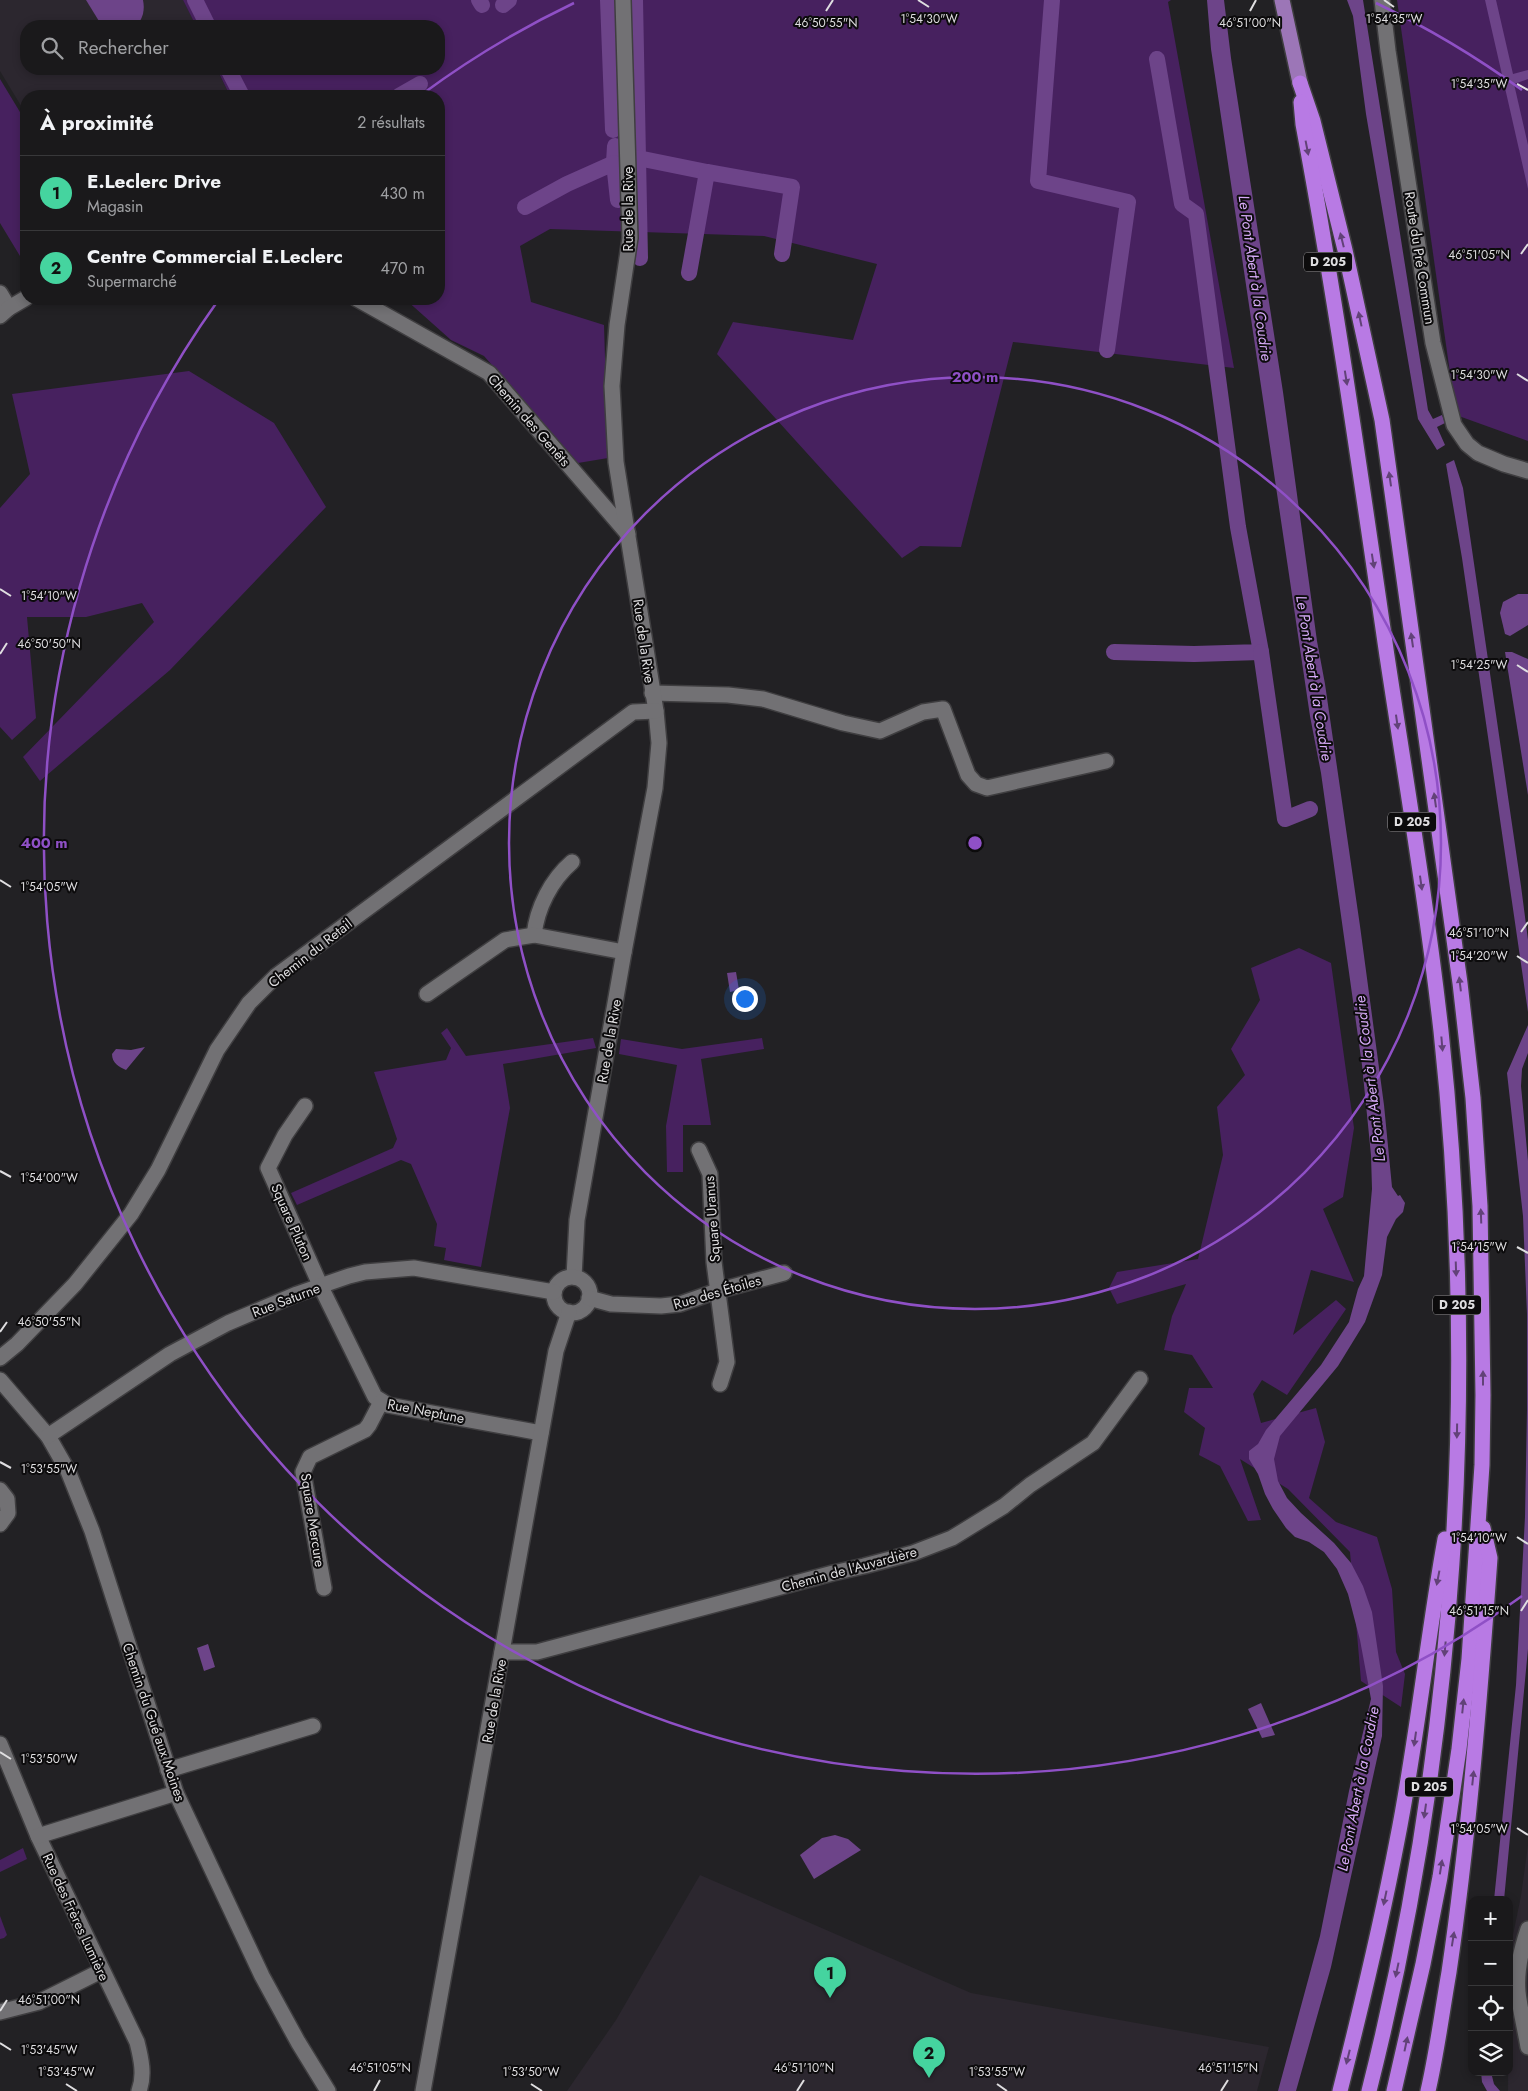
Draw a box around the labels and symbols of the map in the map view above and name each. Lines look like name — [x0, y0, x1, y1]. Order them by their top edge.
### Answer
text: 1°54'30"W — [900, 10, 958, 28]
text: 1°54'35"W — [1366, 10, 1422, 28]
text: 46°50'55"N — [794, 14, 858, 32]
text: 46°51'00"N — [1219, 14, 1281, 32]
text: 1°54'35"W — [1451, 75, 1507, 93]
one-way arrow — [1304, 141, 1312, 157]
street label: Rue de la Rive — [618, 167, 638, 251]
street label: Route du Pré Commun — [1400, 190, 1440, 326]
water label: Le Pont Abert à la Coudrie — [1232, 194, 1278, 363]
one-way arrow — [1338, 232, 1346, 247]
text: 46°51'05"N — [1448, 246, 1510, 264]
road number: D 205 — [1304, 252, 1352, 272]
one-way arrow — [1356, 312, 1364, 327]
text: 200 m — [952, 366, 998, 388]
text: 1°54'30"W — [1450, 366, 1508, 384]
street label: Chemin des Genêts — [483, 369, 575, 471]
one-way arrow — [1343, 370, 1351, 386]
one-way arrow — [1386, 470, 1394, 486]
one-way arrow — [1370, 554, 1378, 570]
text: 1°54'10"W — [21, 587, 77, 605]
water label: Le Pont Abert à la Coudrie — [1290, 594, 1338, 763]
street label: Rue de la Rive — [628, 598, 660, 684]
one-way arrow — [1408, 631, 1416, 647]
text: 46°50'50"N — [17, 635, 81, 653]
text: 1°54'25"W — [1451, 656, 1508, 674]
one-way arrow — [1393, 714, 1401, 730]
one-way arrow — [1431, 792, 1439, 808]
road number: D 205 — [1388, 812, 1436, 832]
text: 400 m — [20, 832, 68, 854]
centre of rings — [966, 834, 984, 852]
one-way arrow — [1417, 875, 1425, 891]
text: 1°54'05"W — [20, 878, 78, 896]
street label: Chemin du Retail — [264, 914, 356, 992]
text: 46°51'10"N — [1449, 924, 1509, 942]
text: 1°54'20"W — [1450, 947, 1508, 965]
one-way arrow — [1456, 976, 1464, 992]
your location — [732, 986, 758, 1012]
water label: Le Pont Abert à la Coudrie — [1349, 994, 1391, 1163]
street label: Rue de la Rive — [592, 998, 626, 1084]
one-way arrow — [1438, 1036, 1446, 1052]
text: 1°54'00"W — [20, 1169, 78, 1187]
street label: Square Uranus — [699, 1175, 725, 1263]
street label: Square Pluton — [266, 1180, 318, 1264]
one-way arrow — [1477, 1208, 1485, 1224]
text: 1°54'15"W — [1451, 1238, 1507, 1256]
one-way arrow — [1452, 1261, 1460, 1277]
street label: Rue des Étoiles — [671, 1270, 763, 1314]
street label: Rue Saturne — [249, 1278, 323, 1322]
road number: D 205 — [1433, 1296, 1481, 1314]
text: 46°50'55"N — [17, 1313, 81, 1331]
one-way arrow — [1479, 1370, 1487, 1386]
street label: Rue Neptune — [386, 1394, 466, 1428]
one-way arrow — [1453, 1423, 1461, 1439]
text: 1°53'55"W — [21, 1460, 77, 1478]
street label: Square Mercure — [296, 1472, 330, 1568]
text: 1°54'10"W — [1451, 1529, 1507, 1547]
street label: Chemin de l'Auvardière — [779, 1541, 919, 1597]
one-way arrow — [1434, 1570, 1442, 1586]
text: 46°51'15"N — [1449, 1602, 1509, 1620]
street label: Chemin du Gué aux Moines — [117, 1640, 191, 1804]
one-way arrow — [1441, 1642, 1449, 1658]
street label: Rue de la Rive — [477, 1658, 511, 1744]
one-way arrow — [1459, 1698, 1467, 1714]
water label: Le Pont Abert à la Coudrie — [1331, 1704, 1385, 1873]
one-way arrow — [1410, 1731, 1418, 1747]
text: 1°53'50"W — [21, 1750, 78, 1768]
one-way arrow — [1469, 1770, 1477, 1786]
road number: D 205 — [1405, 1778, 1453, 1796]
one-way arrow — [1421, 1803, 1429, 1819]
text: 1°54'05"W — [1450, 1820, 1508, 1838]
street label: Rue des Frères Lumière — [38, 1850, 114, 1984]
one-way arrow — [1437, 1859, 1445, 1875]
one-way arrow — [1381, 1891, 1389, 1906]
one-way arrow — [1450, 1931, 1458, 1947]
pin: 1 — [814, 1957, 846, 1998]
one-way arrow — [1393, 1963, 1401, 1978]
text: 46°51'00"N — [18, 1991, 80, 2009]
one-way arrow — [1402, 2035, 1410, 2051]
pin: 2 — [913, 2037, 945, 2078]
text: 1°53'45"W — [21, 2041, 77, 2059]
one-way arrow — [1344, 2049, 1352, 2064]
text: 46°51'05"N — [349, 2059, 411, 2077]
text: 46°51'10"N — [774, 2059, 834, 2077]
text: 46°51'15"N — [1198, 2059, 1258, 2077]
text: 1°53'45"W — [38, 2063, 94, 2081]
text: 1°53'50"W — [503, 2063, 560, 2081]
text: 1°53'55"W — [969, 2063, 1025, 2081]

